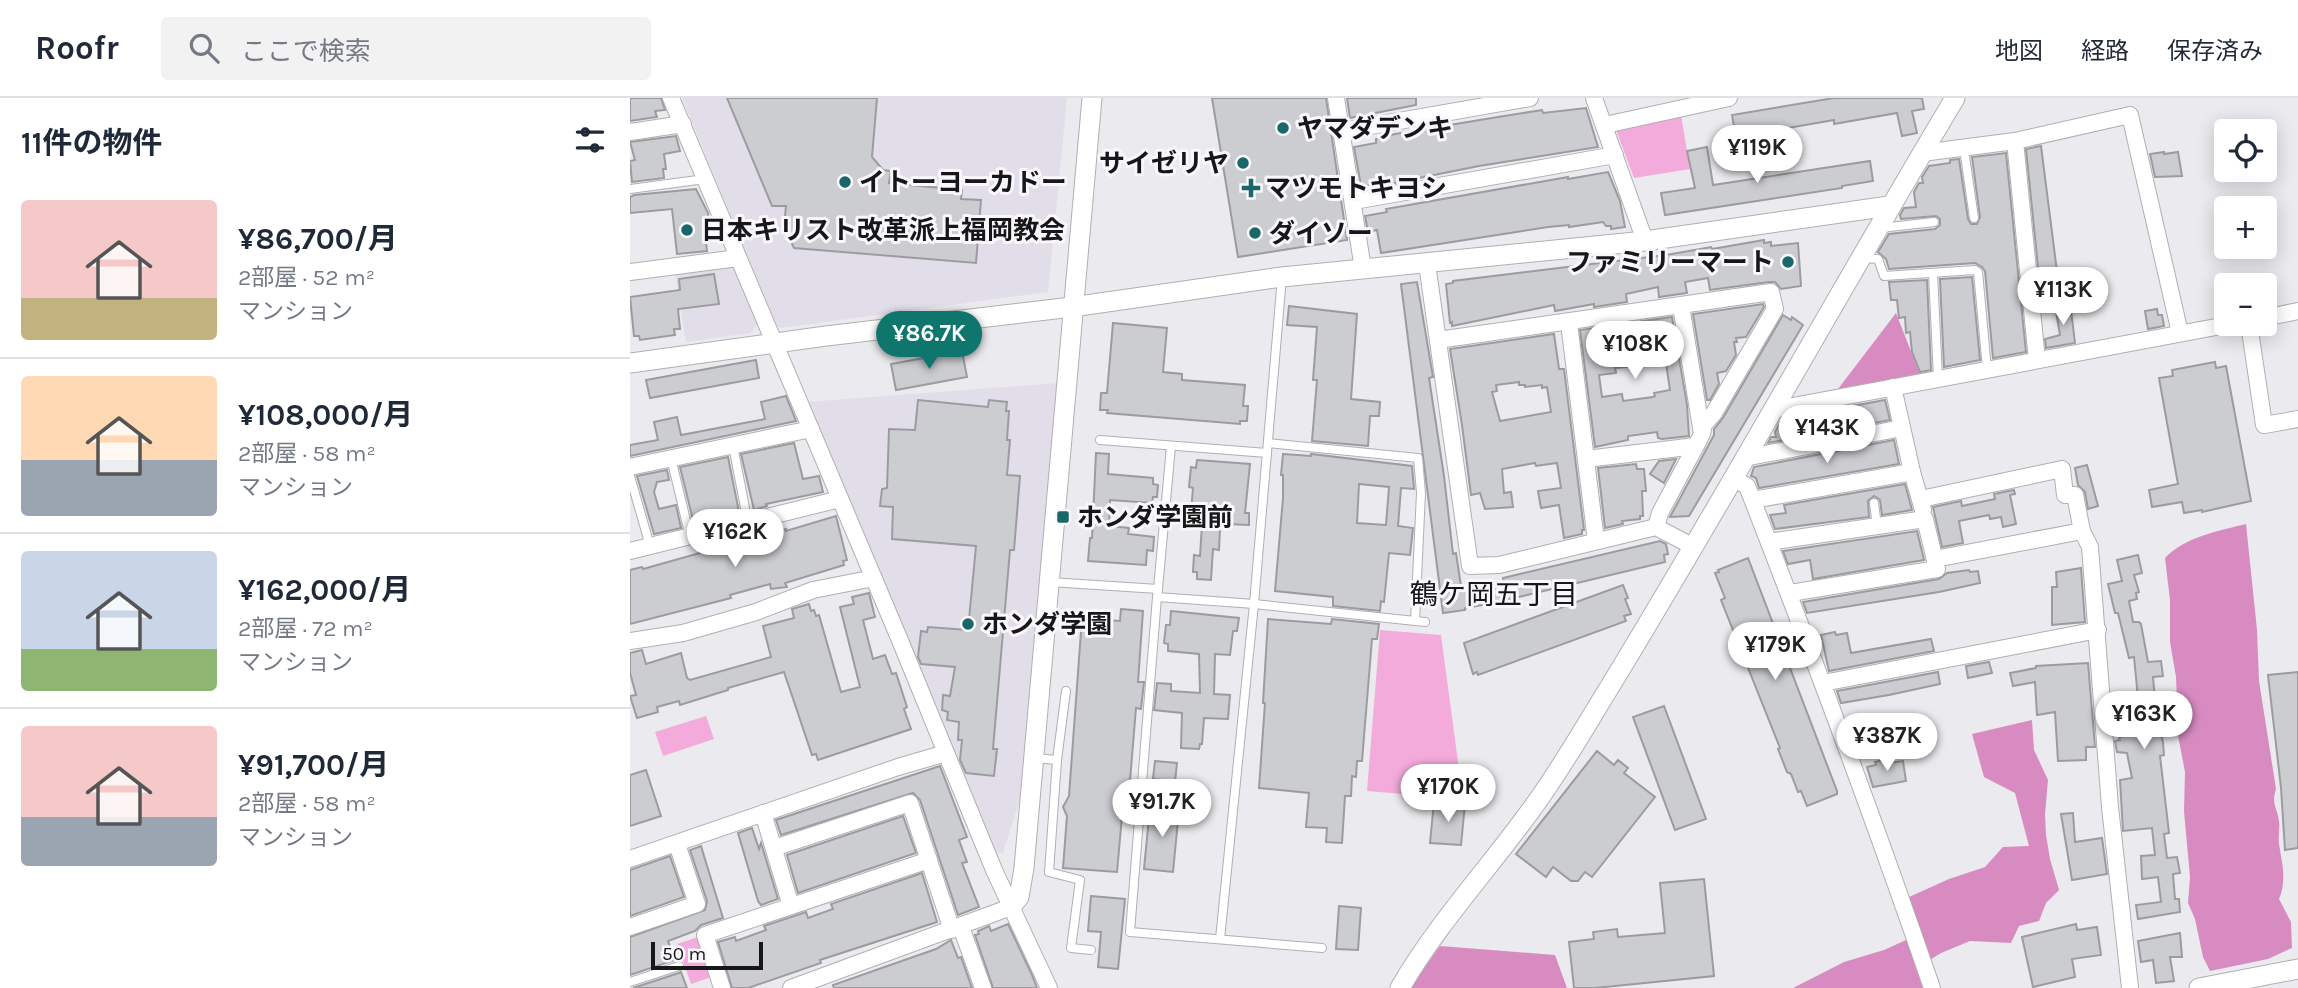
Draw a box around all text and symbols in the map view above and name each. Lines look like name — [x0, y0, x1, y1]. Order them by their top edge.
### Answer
search box — [161, 17, 651, 80]
text: Roofr — [35, 29, 119, 67]
icon: search — [185, 29, 223, 67]
text: ここで検索 — [241, 36, 371, 67]
text: 地図 — [1995, 37, 2043, 65]
text: 経路 — [2081, 37, 2129, 65]
text: 保存済み — [2167, 37, 2263, 65]
place label: ヤマダデンキ — [1297, 113, 1453, 144]
map controls — [2214, 119, 2277, 336]
button: locate — [2214, 119, 2277, 182]
marker: ヤマダデンキ — [1275, 120, 1291, 136]
icon: filters — [571, 121, 609, 159]
text: 11件の物件 — [21, 125, 162, 161]
pin: ¥119K — [1708, 126, 1806, 185]
text: ¥119K — [1728, 134, 1786, 161]
place label: サイゼリヤ — [1099, 148, 1229, 179]
marker: サイゼリヤ — [1235, 155, 1251, 171]
place label: イトーヨーカドー — [859, 167, 1067, 198]
place label: マツモトキヨシ — [1265, 173, 1447, 204]
marker: イトーヨーカドー — [837, 174, 853, 190]
marker: マツモトキヨシ — [1243, 180, 1259, 196]
button: + — [2214, 196, 2277, 259]
place label: 日本キリスト改革派上福岡教会 — [701, 215, 1065, 246]
place label: ダイソー — [1269, 218, 1373, 249]
text: ¥86,700/月 — [238, 221, 398, 257]
marker: 日本キリスト改革派上福岡教会 — [679, 222, 695, 238]
marker: ダイソー — [1247, 225, 1263, 241]
icon: home — [77, 228, 161, 312]
place label: ファミリーマート — [1566, 247, 1774, 278]
marker: ファミリーマート — [1780, 254, 1796, 270]
text: 2部屋 · 52 m² — [238, 264, 375, 291]
pin: ¥113K — [2014, 268, 2112, 327]
button: − — [2214, 273, 2277, 336]
text: ¥113K — [2033, 276, 2093, 303]
text: マンション — [238, 298, 353, 325]
pin: ¥86.7K — [872, 312, 986, 371]
text: ¥86.7K — [892, 320, 966, 347]
pin: ¥108K — [1586, 322, 1684, 381]
text: ¥108K — [1602, 330, 1668, 357]
text: ¥108,000/月 — [238, 397, 413, 433]
icon: home — [77, 404, 161, 488]
pin: ¥143K — [1778, 406, 1876, 465]
text: ¥143K — [1795, 414, 1859, 441]
text: 2部屋 · 58 m² — [238, 440, 376, 467]
text: マンション — [238, 474, 353, 501]
place label: ホンダ学園前 — [1077, 502, 1233, 533]
marker: ホンダ学園前 — [1055, 509, 1071, 525]
pin: ¥162K — [686, 510, 784, 569]
text: ¥162K — [703, 518, 767, 545]
text: ¥162,000/月 — [238, 572, 411, 608]
district label: 鶴ケ岡五丁目 — [1410, 578, 1578, 611]
icon: home — [77, 579, 161, 663]
place label: ホンダ学園 — [982, 609, 1112, 640]
text: 2部屋 · 72 m² — [238, 615, 373, 642]
marker: ホンダ学園 — [960, 616, 976, 632]
pin: ¥179K — [1726, 622, 1824, 682]
text: ¥179K — [1744, 631, 1806, 658]
text: マンション — [238, 649, 353, 676]
pin: ¥163K — [2095, 692, 2193, 751]
text: ¥163K — [2112, 700, 2177, 727]
pin: ¥387K — [1838, 714, 1936, 773]
text: ¥387K — [1852, 722, 1922, 749]
text: ¥91,700/月 — [238, 747, 389, 783]
icon: home — [77, 754, 161, 838]
pin: ¥170K — [1399, 764, 1497, 824]
text: ¥170K — [1417, 773, 1479, 800]
pin: ¥91.7K — [1105, 780, 1219, 839]
text: ¥91.7K — [1128, 788, 1196, 815]
text: 2部屋 · 58 m² — [238, 790, 376, 817]
text: マンション — [238, 824, 353, 851]
scale bar — [651, 939, 763, 971]
text: 50 m — [662, 943, 706, 965]

